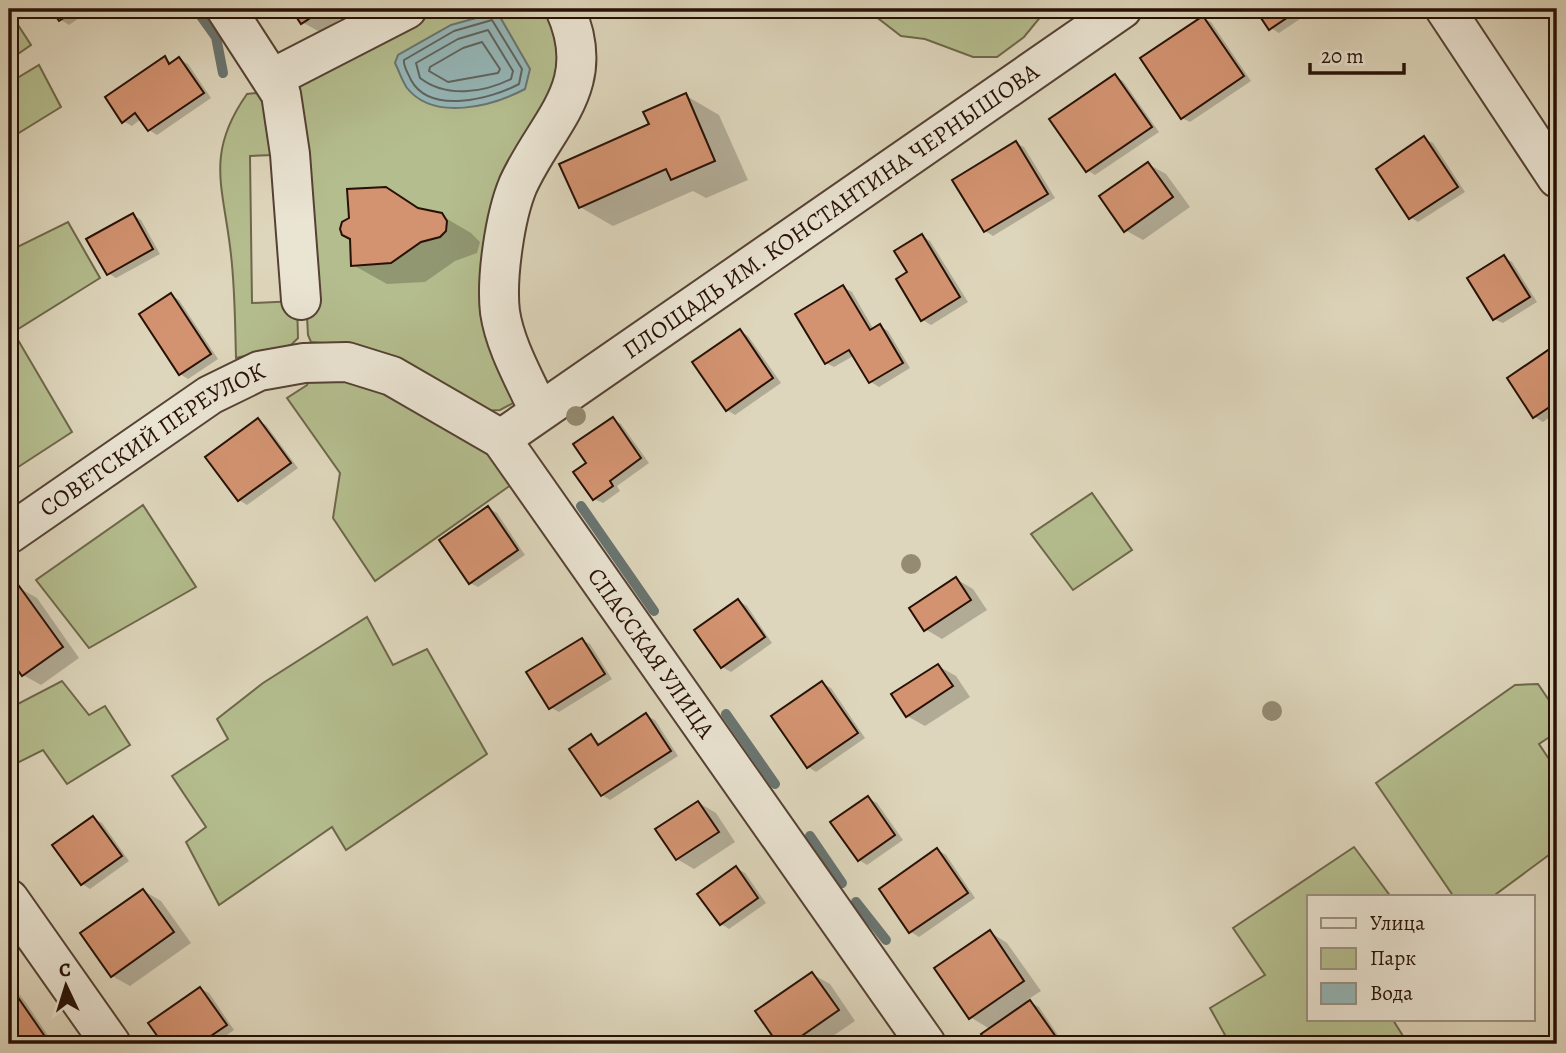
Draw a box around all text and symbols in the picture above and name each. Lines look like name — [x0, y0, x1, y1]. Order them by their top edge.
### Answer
scale bar — [1310, 32, 1405, 76]
text: 20 m — [1321, 42, 1364, 70]
street label: ПЛОЩАДЬ ИМ. КОНСТАНТИНА ЧЕРНЫШОВА — [616, 55, 1046, 366]
street label: СОВЕТСКИЙ ПЕРЕУЛОК — [33, 354, 271, 524]
street label: СПАССКАЯ УЛИЦА — [580, 561, 723, 745]
legend — [1307, 895, 1534, 1021]
text: Улица — [1370, 909, 1425, 937]
text: Парк — [1370, 944, 1416, 972]
north arrow — [32, 951, 102, 1021]
text: С — [58, 957, 72, 983]
text: Вода — [1370, 979, 1413, 1007]

